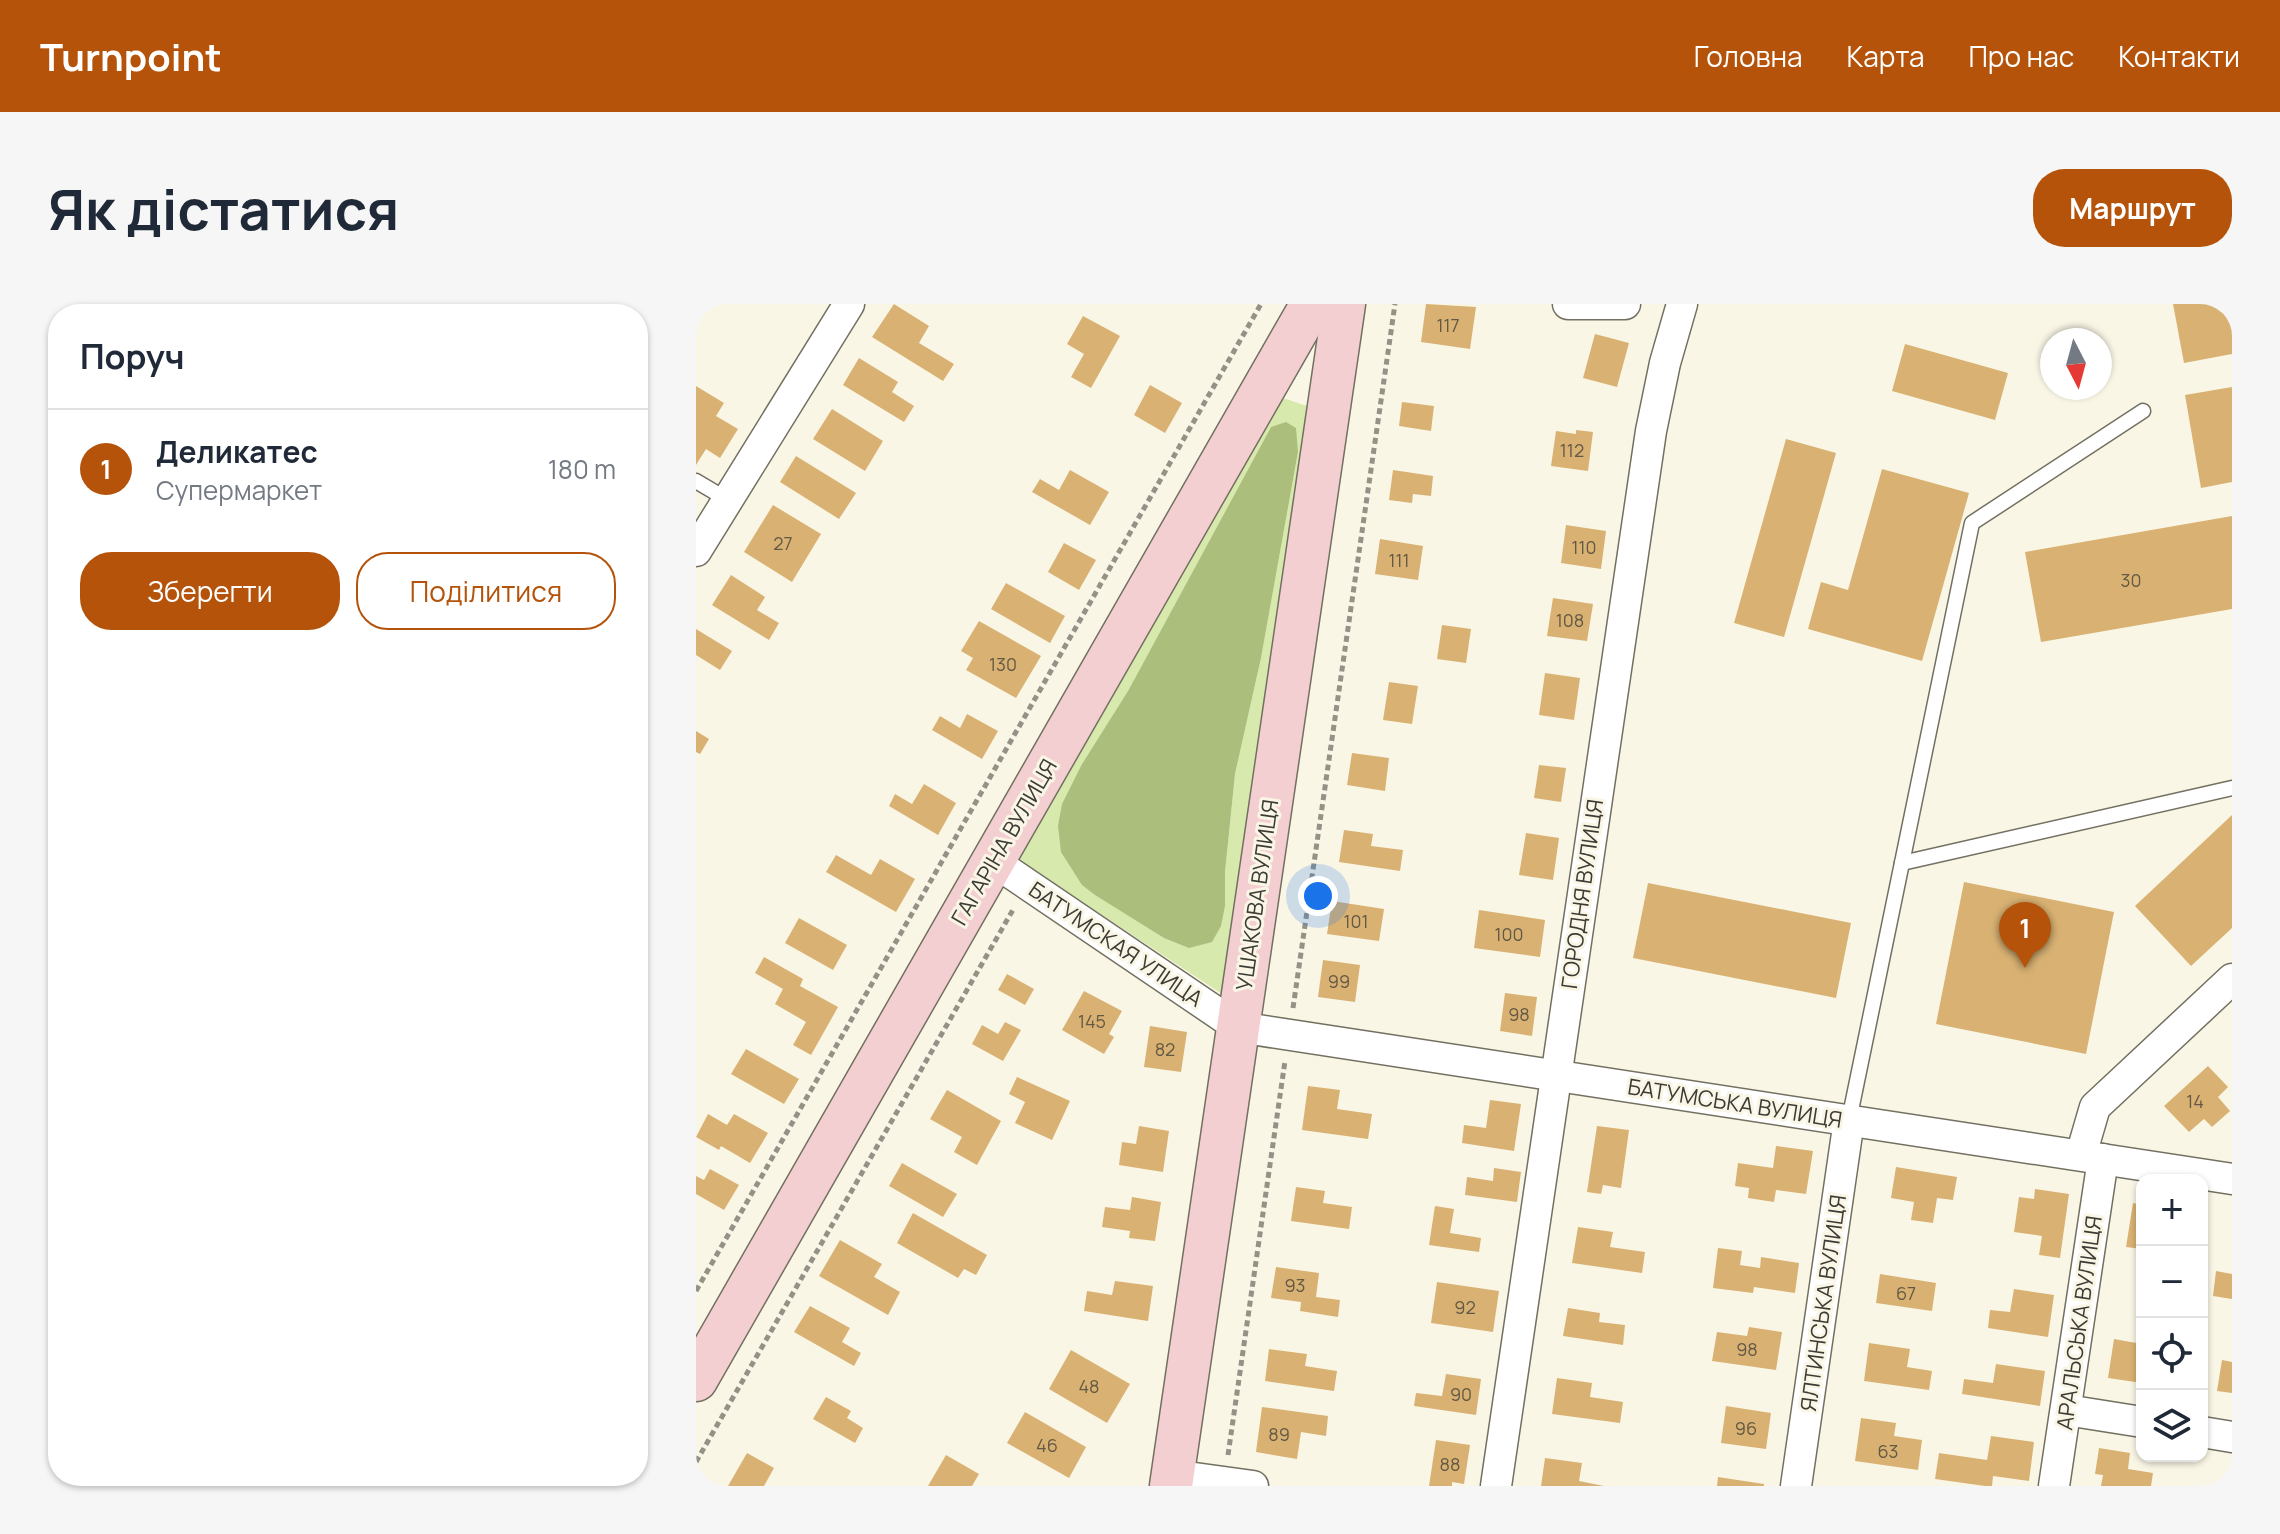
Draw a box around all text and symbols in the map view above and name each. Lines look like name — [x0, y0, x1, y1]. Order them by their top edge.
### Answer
text: Turnpoint — [40, 30, 222, 82]
text: Головна — [1694, 37, 1803, 75]
text: Карта — [1847, 37, 1925, 75]
text: Про нас — [1969, 37, 2074, 75]
text: Контакти — [2118, 37, 2240, 75]
button: Маршрут — [2033, 169, 2232, 247]
text: Як дістатися — [48, 170, 399, 247]
house number: 117 — [1436, 313, 1460, 337]
north arrow — [2040, 328, 2112, 400]
text: Поруч — [80, 333, 184, 379]
text: Деликатес — [156, 431, 318, 472]
house number: 112 — [1560, 438, 1584, 462]
text: 1 — [100, 451, 112, 487]
text: 180 m — [548, 451, 616, 487]
text: Супермаркет — [156, 472, 322, 508]
house number: 27 — [773, 531, 793, 555]
house number: 110 — [1571, 535, 1597, 559]
house number: 111 — [1388, 548, 1410, 572]
button: Зберегти — [80, 552, 340, 630]
button: Поділитися — [356, 552, 616, 630]
house number: 30 — [2121, 568, 2141, 592]
house number: 108 — [1556, 608, 1584, 632]
house number: 130 — [989, 652, 1017, 676]
street label: ГАГАРІНА ВУЛИЦЯ — [944, 753, 1064, 931]
street label: УШАКОВА ВУЛИЦЯ — [1229, 797, 1285, 993]
street label: ГОРОДНЯ ВУЛИЦЯ — [1554, 797, 1610, 991]
street label: БАТУМСКАЯ УЛИЦА — [1023, 874, 1209, 1014]
your location — [1298, 876, 1338, 916]
pin: 1 — [1999, 902, 2051, 968]
house number: 101 — [1343, 909, 1369, 933]
house number: 100 — [1495, 922, 1523, 946]
house number: 99 — [1328, 969, 1350, 993]
house number: 98 — [1508, 1002, 1530, 1026]
house number: 145 — [1078, 1009, 1106, 1033]
house number: 82 — [1155, 1037, 1175, 1061]
street label: БАТУМСЬКА ВУЛИЦЯ — [1626, 1071, 1844, 1135]
house number: 14 — [2186, 1089, 2204, 1113]
map controls — [2136, 1174, 2208, 1462]
button: + — [2136, 1174, 2208, 1246]
street label: ЯЛТИНСЬКА ВУЛИЦЯ — [1793, 1193, 1853, 1413]
street label: АРАЛЬСЬКА ВУЛИЦЯ — [2049, 1214, 2109, 1432]
button: − — [2136, 1246, 2208, 1318]
house number: 93 — [1284, 1273, 1306, 1297]
house number: 67 — [1896, 1281, 1916, 1305]
house number: 92 — [1454, 1295, 1476, 1319]
button: locate — [2136, 1318, 2208, 1390]
house number: 98 — [1736, 1337, 1758, 1361]
house number: 48 — [1078, 1374, 1100, 1398]
house number: 90 — [1450, 1382, 1472, 1406]
button: layers — [2136, 1390, 2208, 1462]
house number: 96 — [1735, 1416, 1757, 1440]
house number: 89 — [1268, 1422, 1290, 1446]
house number: 46 — [1036, 1433, 1058, 1457]
house number: 63 — [1877, 1439, 1899, 1463]
house number: 88 — [1440, 1452, 1460, 1476]

